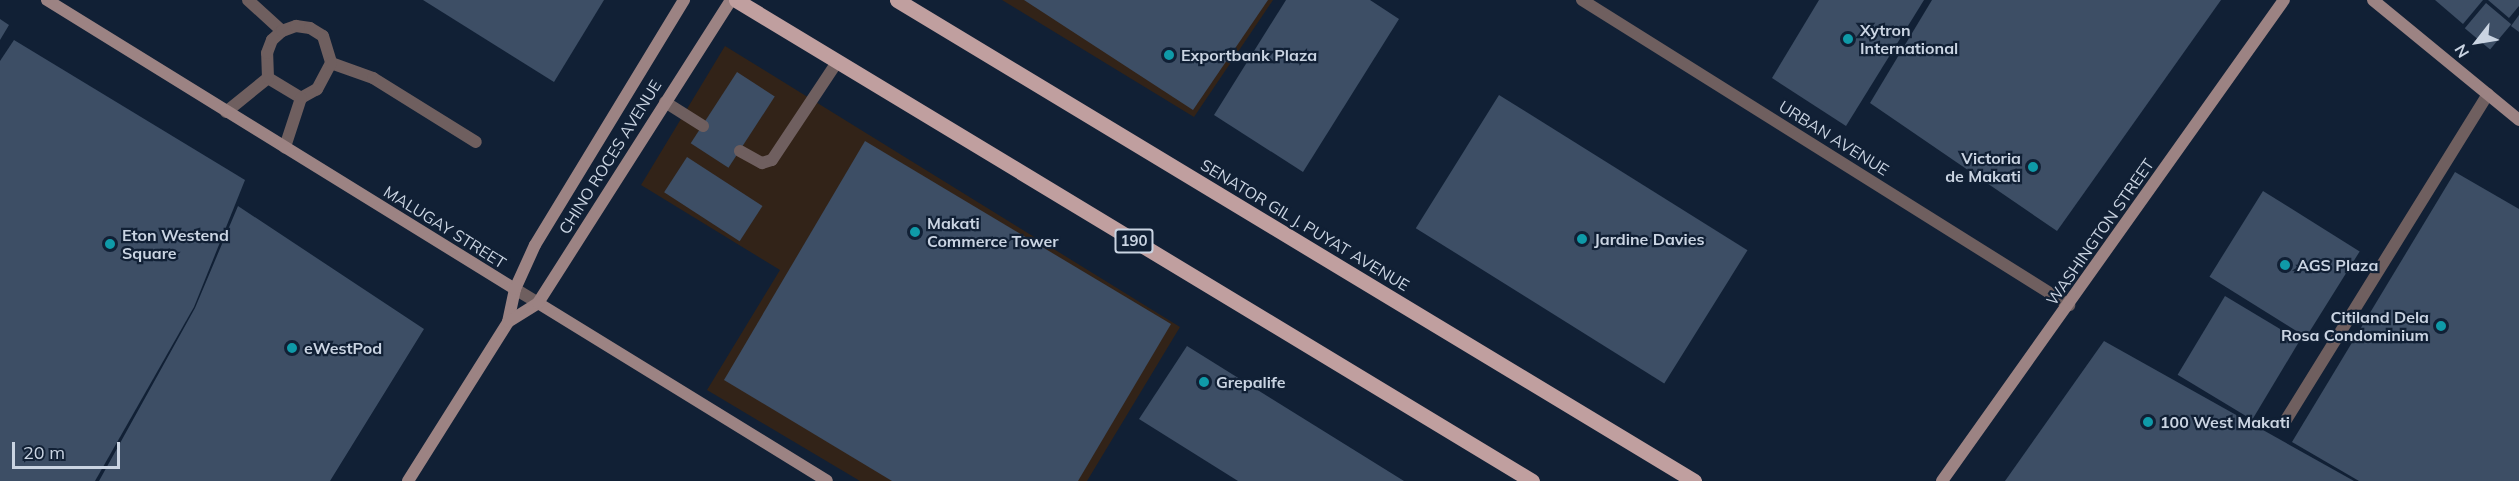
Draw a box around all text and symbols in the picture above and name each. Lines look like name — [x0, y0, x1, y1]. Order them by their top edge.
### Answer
north arrow — [2447, 12, 2507, 72]
place label: Xytron International — [1860, 20, 1958, 58]
marker: Xytron International — [1841, 32, 1855, 46]
text: N — [2450, 41, 2473, 62]
place label: Exportbank Plaza — [1181, 45, 1317, 65]
marker: Exportbank Plaza — [1162, 48, 1176, 62]
street label: CHINO ROCES AVENUE — [555, 76, 665, 238]
street label: URBAN AVENUE — [1776, 97, 1892, 179]
place label: Victoria de Makati — [1945, 148, 2021, 186]
street label: SENATOR GIL J. PUYAT AVENUE — [1197, 155, 1413, 295]
street label: WASHINGTON STREET — [2042, 155, 2158, 309]
marker: Victoria de Makati — [2026, 160, 2040, 174]
street label: MALUGAY STREET — [380, 182, 510, 272]
place label: Makati Commerce Tower — [927, 213, 1059, 251]
place label: Eton Westend Square — [122, 225, 229, 263]
marker: Makati Commerce Tower — [908, 225, 922, 239]
road number: 190 — [1114, 229, 1154, 253]
place label: Jardine Davies — [1594, 229, 1704, 249]
marker: Jardine Davies — [1575, 232, 1589, 246]
marker: Eton Westend Square — [103, 237, 117, 251]
place label: AGS Plaza — [2297, 255, 2378, 275]
marker: AGS Plaza — [2278, 258, 2292, 272]
place label: Citiland Dela Rosa Condominium — [2281, 307, 2429, 345]
marker: Citiland Dela Rosa Condominium — [2434, 319, 2448, 333]
place label: eWestPod — [304, 338, 382, 358]
marker: eWestPod — [285, 341, 299, 355]
place label: Grepalife — [1216, 372, 1285, 392]
marker: Grepalife — [1197, 375, 1211, 389]
place label: 100 West Makati — [2160, 412, 2290, 432]
marker: 100 West Makati — [2141, 415, 2155, 429]
scale bar — [15, 430, 123, 468]
text: 20 m — [23, 441, 65, 464]

